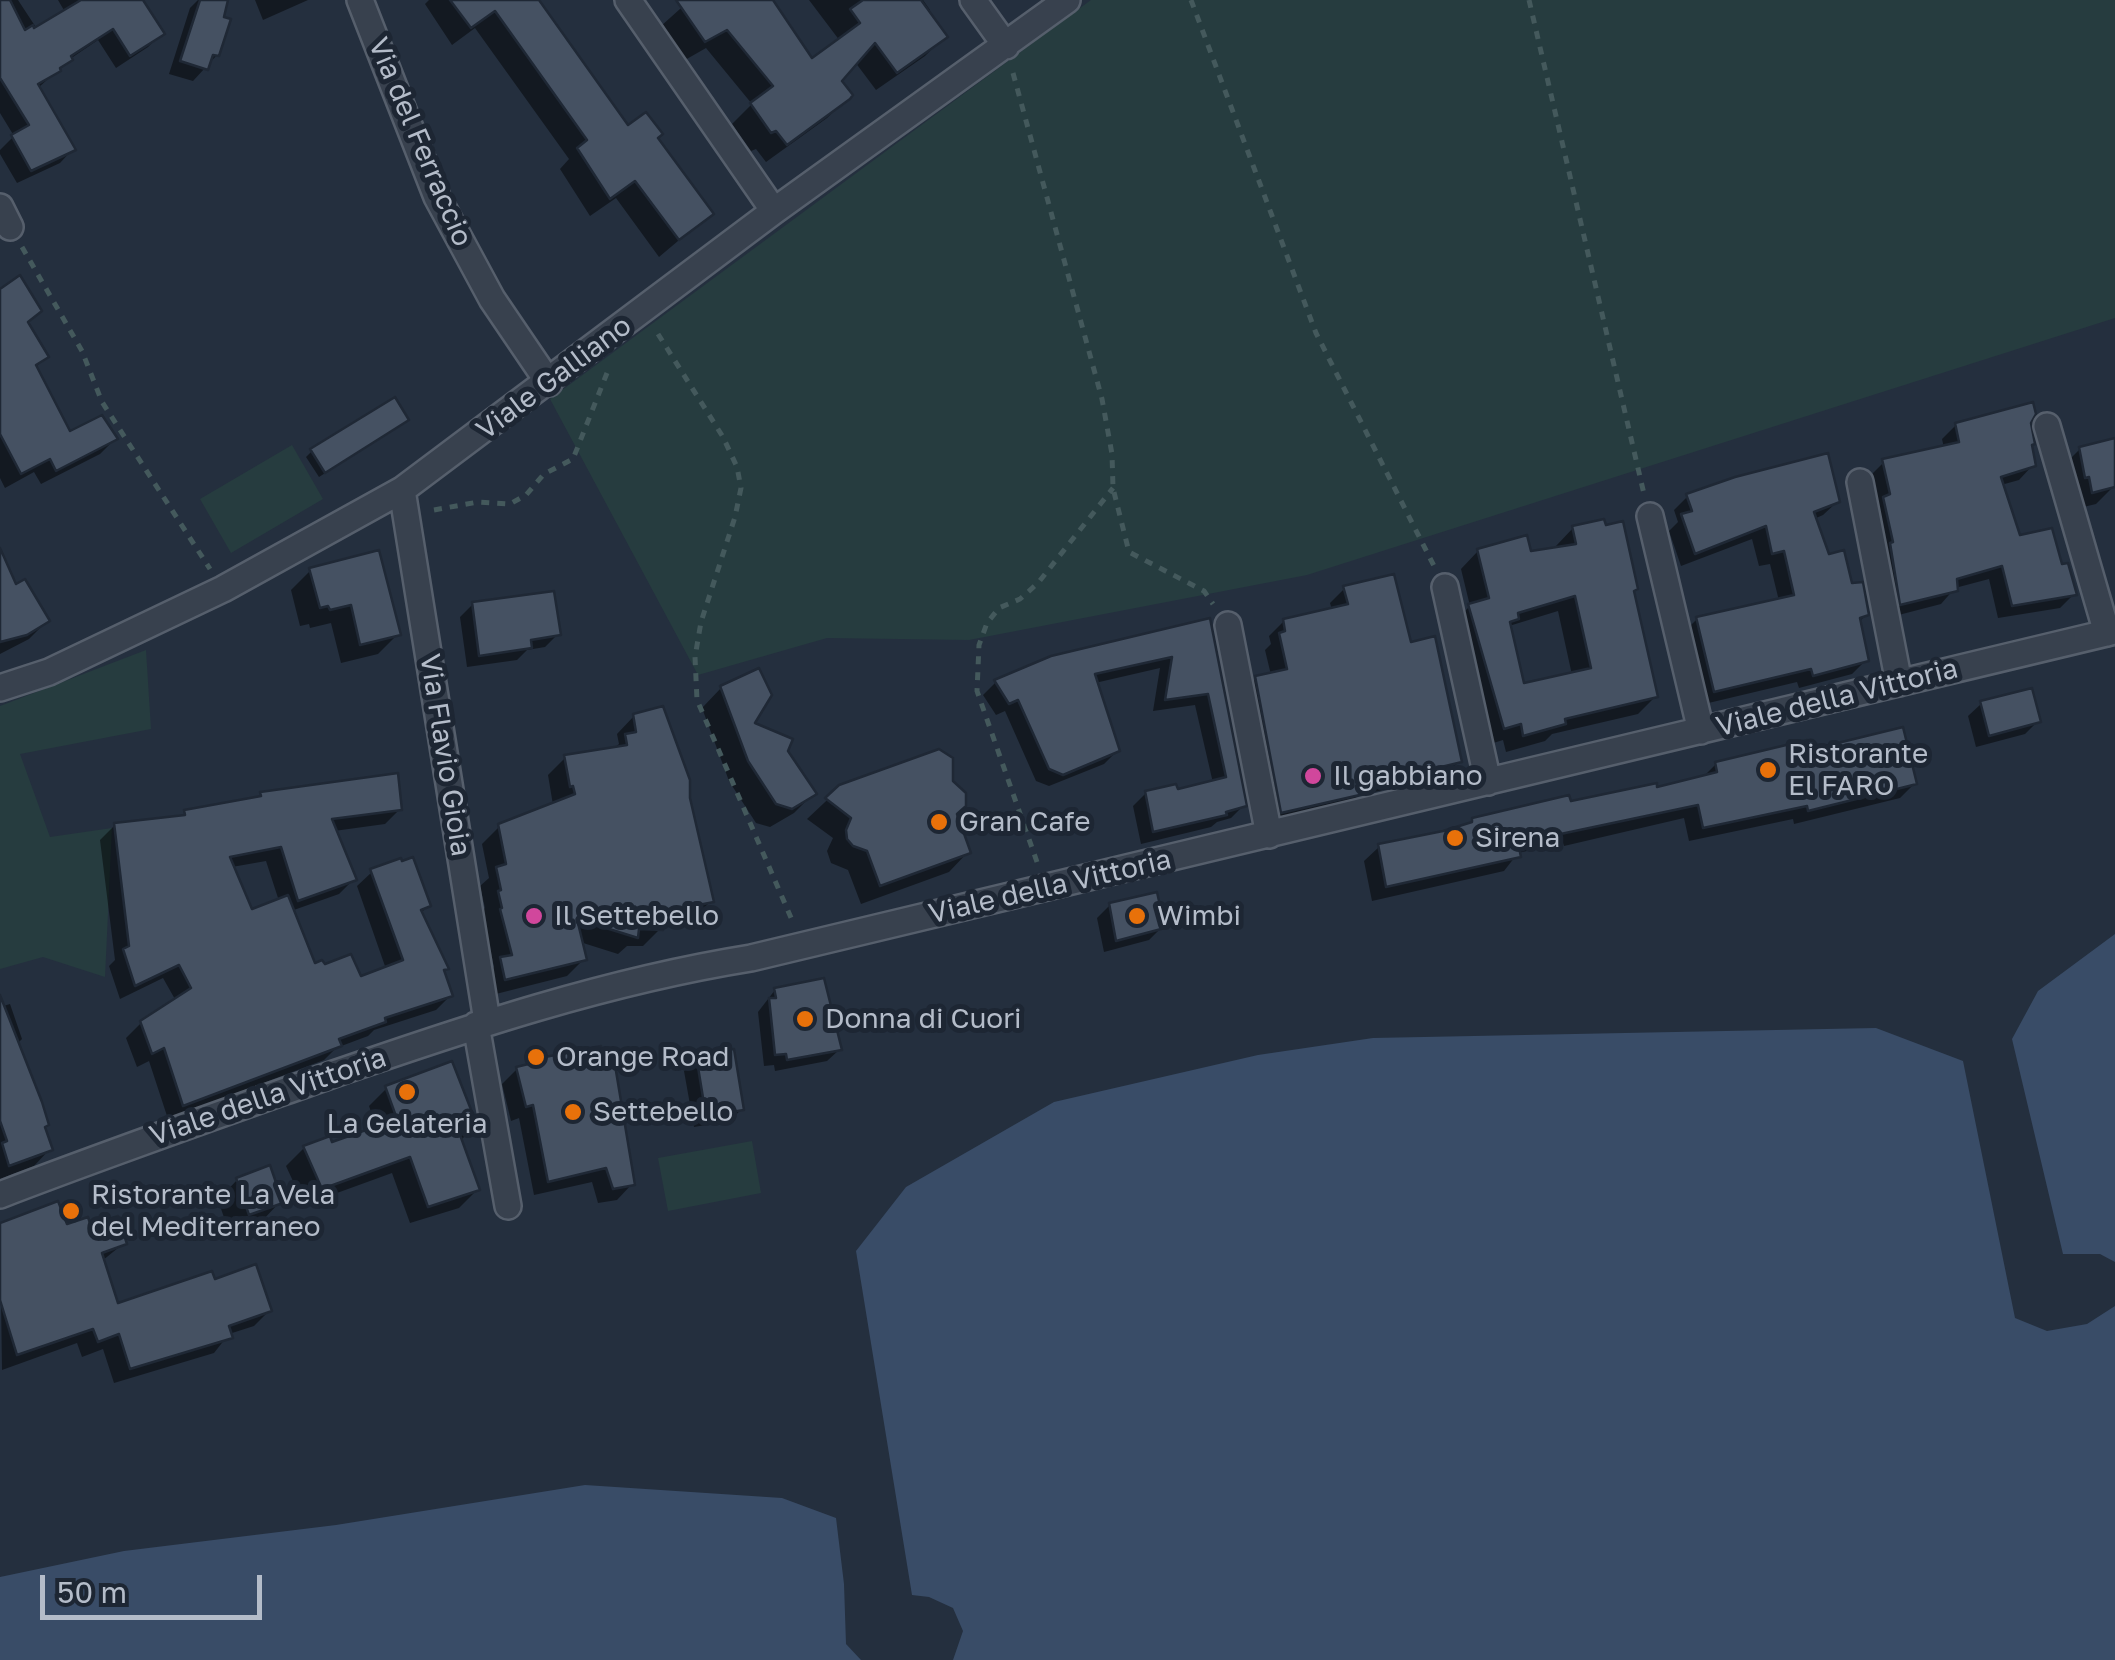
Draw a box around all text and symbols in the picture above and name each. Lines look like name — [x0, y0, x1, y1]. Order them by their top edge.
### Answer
street label: Via del Ferraccio — [361, 33, 479, 251]
street label: Viale Galliano — [470, 309, 638, 447]
street label: Via Flavio Gioia — [412, 651, 478, 859]
street label: Viale della Vittoria — [1713, 652, 1961, 744]
place label: Ristorante El FARO — [1788, 737, 1928, 803]
place label: Il gabbiano — [1333, 759, 1483, 793]
marker: Ristorante El FARO — [1757, 759, 1779, 781]
marker: Il gabbiano — [1302, 765, 1324, 787]
place label: Gran Cafe — [959, 805, 1090, 839]
marker: Gran Cafe — [928, 811, 950, 833]
place label: Sirena — [1475, 821, 1560, 855]
marker: Sirena — [1444, 827, 1466, 849]
street label: Viale della Vittoria — [926, 843, 1174, 931]
place label: Il Settebello — [554, 899, 719, 933]
place label: Wimbi — [1157, 899, 1241, 933]
marker: Il Settebello — [523, 905, 545, 927]
marker: Wimbi — [1126, 905, 1148, 927]
place label: Donna di Cuori — [825, 1002, 1022, 1036]
marker: Donna di Cuori — [794, 1008, 816, 1030]
place label: Orange Road — [556, 1040, 729, 1074]
street label: Viale della Vittoria — [145, 1041, 391, 1153]
marker: Orange Road — [525, 1046, 547, 1068]
marker: La Gelateria — [396, 1081, 418, 1103]
place label: Settebello — [593, 1095, 733, 1129]
marker: Settebello — [562, 1101, 584, 1123]
place label: La Gelateria — [326, 1107, 488, 1141]
place label: Ristorante La Vela del Mediterraneo — [91, 1178, 335, 1244]
marker: Ristorante La Vela del Mediterraneo — [60, 1200, 82, 1222]
scale bar — [45, 1555, 268, 1617]
text: 50 m — [57, 1574, 127, 1610]

